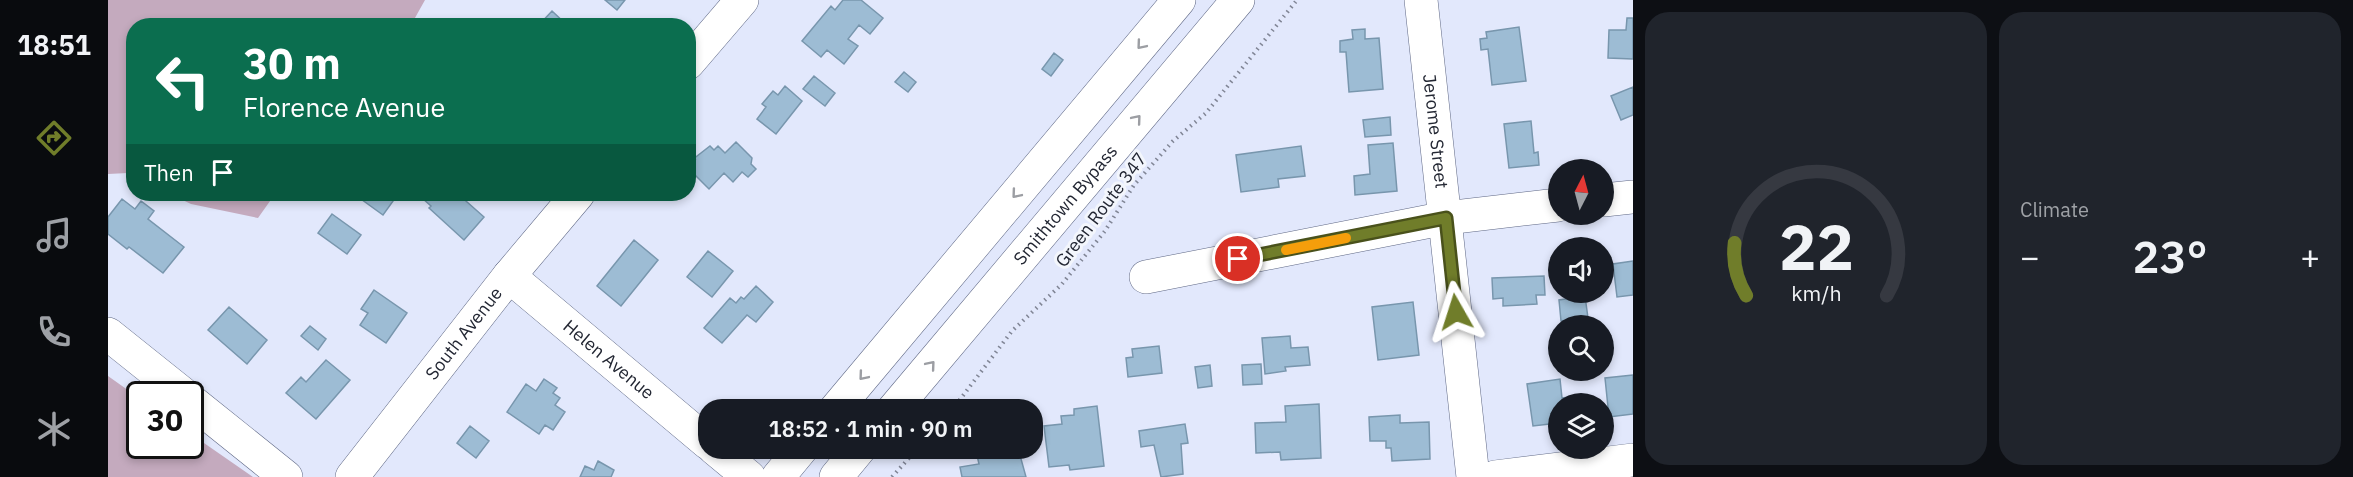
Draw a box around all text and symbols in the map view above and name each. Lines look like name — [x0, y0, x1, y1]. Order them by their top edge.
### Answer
text: 18:51 — [17, 27, 91, 62]
text: 30 m — [243, 36, 341, 91]
one-way arrow — [1137, 38, 1148, 49]
icon: left — [144, 42, 222, 120]
street label: Jerome Street — [1418, 73, 1453, 190]
text: Florence Avenue — [243, 89, 445, 124]
one-way arrow — [1130, 115, 1141, 126]
icon: directions — [33, 117, 75, 159]
street label: Smithtown Bypass — [1008, 140, 1122, 269]
street label: Green Route 347 — [1050, 148, 1151, 272]
icon: arrive — [206, 156, 239, 189]
text: Then — [144, 158, 194, 187]
north arrow — [1548, 159, 1614, 225]
map controls — [1548, 159, 1614, 459]
one-way arrow — [1012, 187, 1023, 198]
text: Climate — [2020, 196, 2089, 223]
text: 22 — [1779, 206, 1853, 287]
icon: music — [33, 214, 75, 256]
text: 23° — [2132, 227, 2208, 285]
pin — [1212, 233, 1263, 284]
text: − — [2020, 235, 2040, 278]
text: + — [2300, 235, 2320, 278]
button: sound — [1548, 237, 1614, 303]
icon: arrive — [1221, 242, 1254, 275]
text: km/h — [1791, 279, 1841, 307]
position arrow — [1424, 280, 1488, 344]
street label: South Avenue — [420, 282, 507, 384]
icon: phone — [33, 311, 75, 353]
street label: Helen Avenue — [559, 314, 659, 404]
button: search — [1548, 315, 1614, 381]
one-way arrow — [924, 361, 935, 372]
one-way arrow — [860, 369, 871, 380]
speed limit sign: 30 — [126, 381, 204, 459]
button: layers — [1548, 393, 1614, 459]
icon: climate — [33, 408, 75, 450]
text: 18:52 · 1 min · 90 m — [769, 414, 973, 443]

